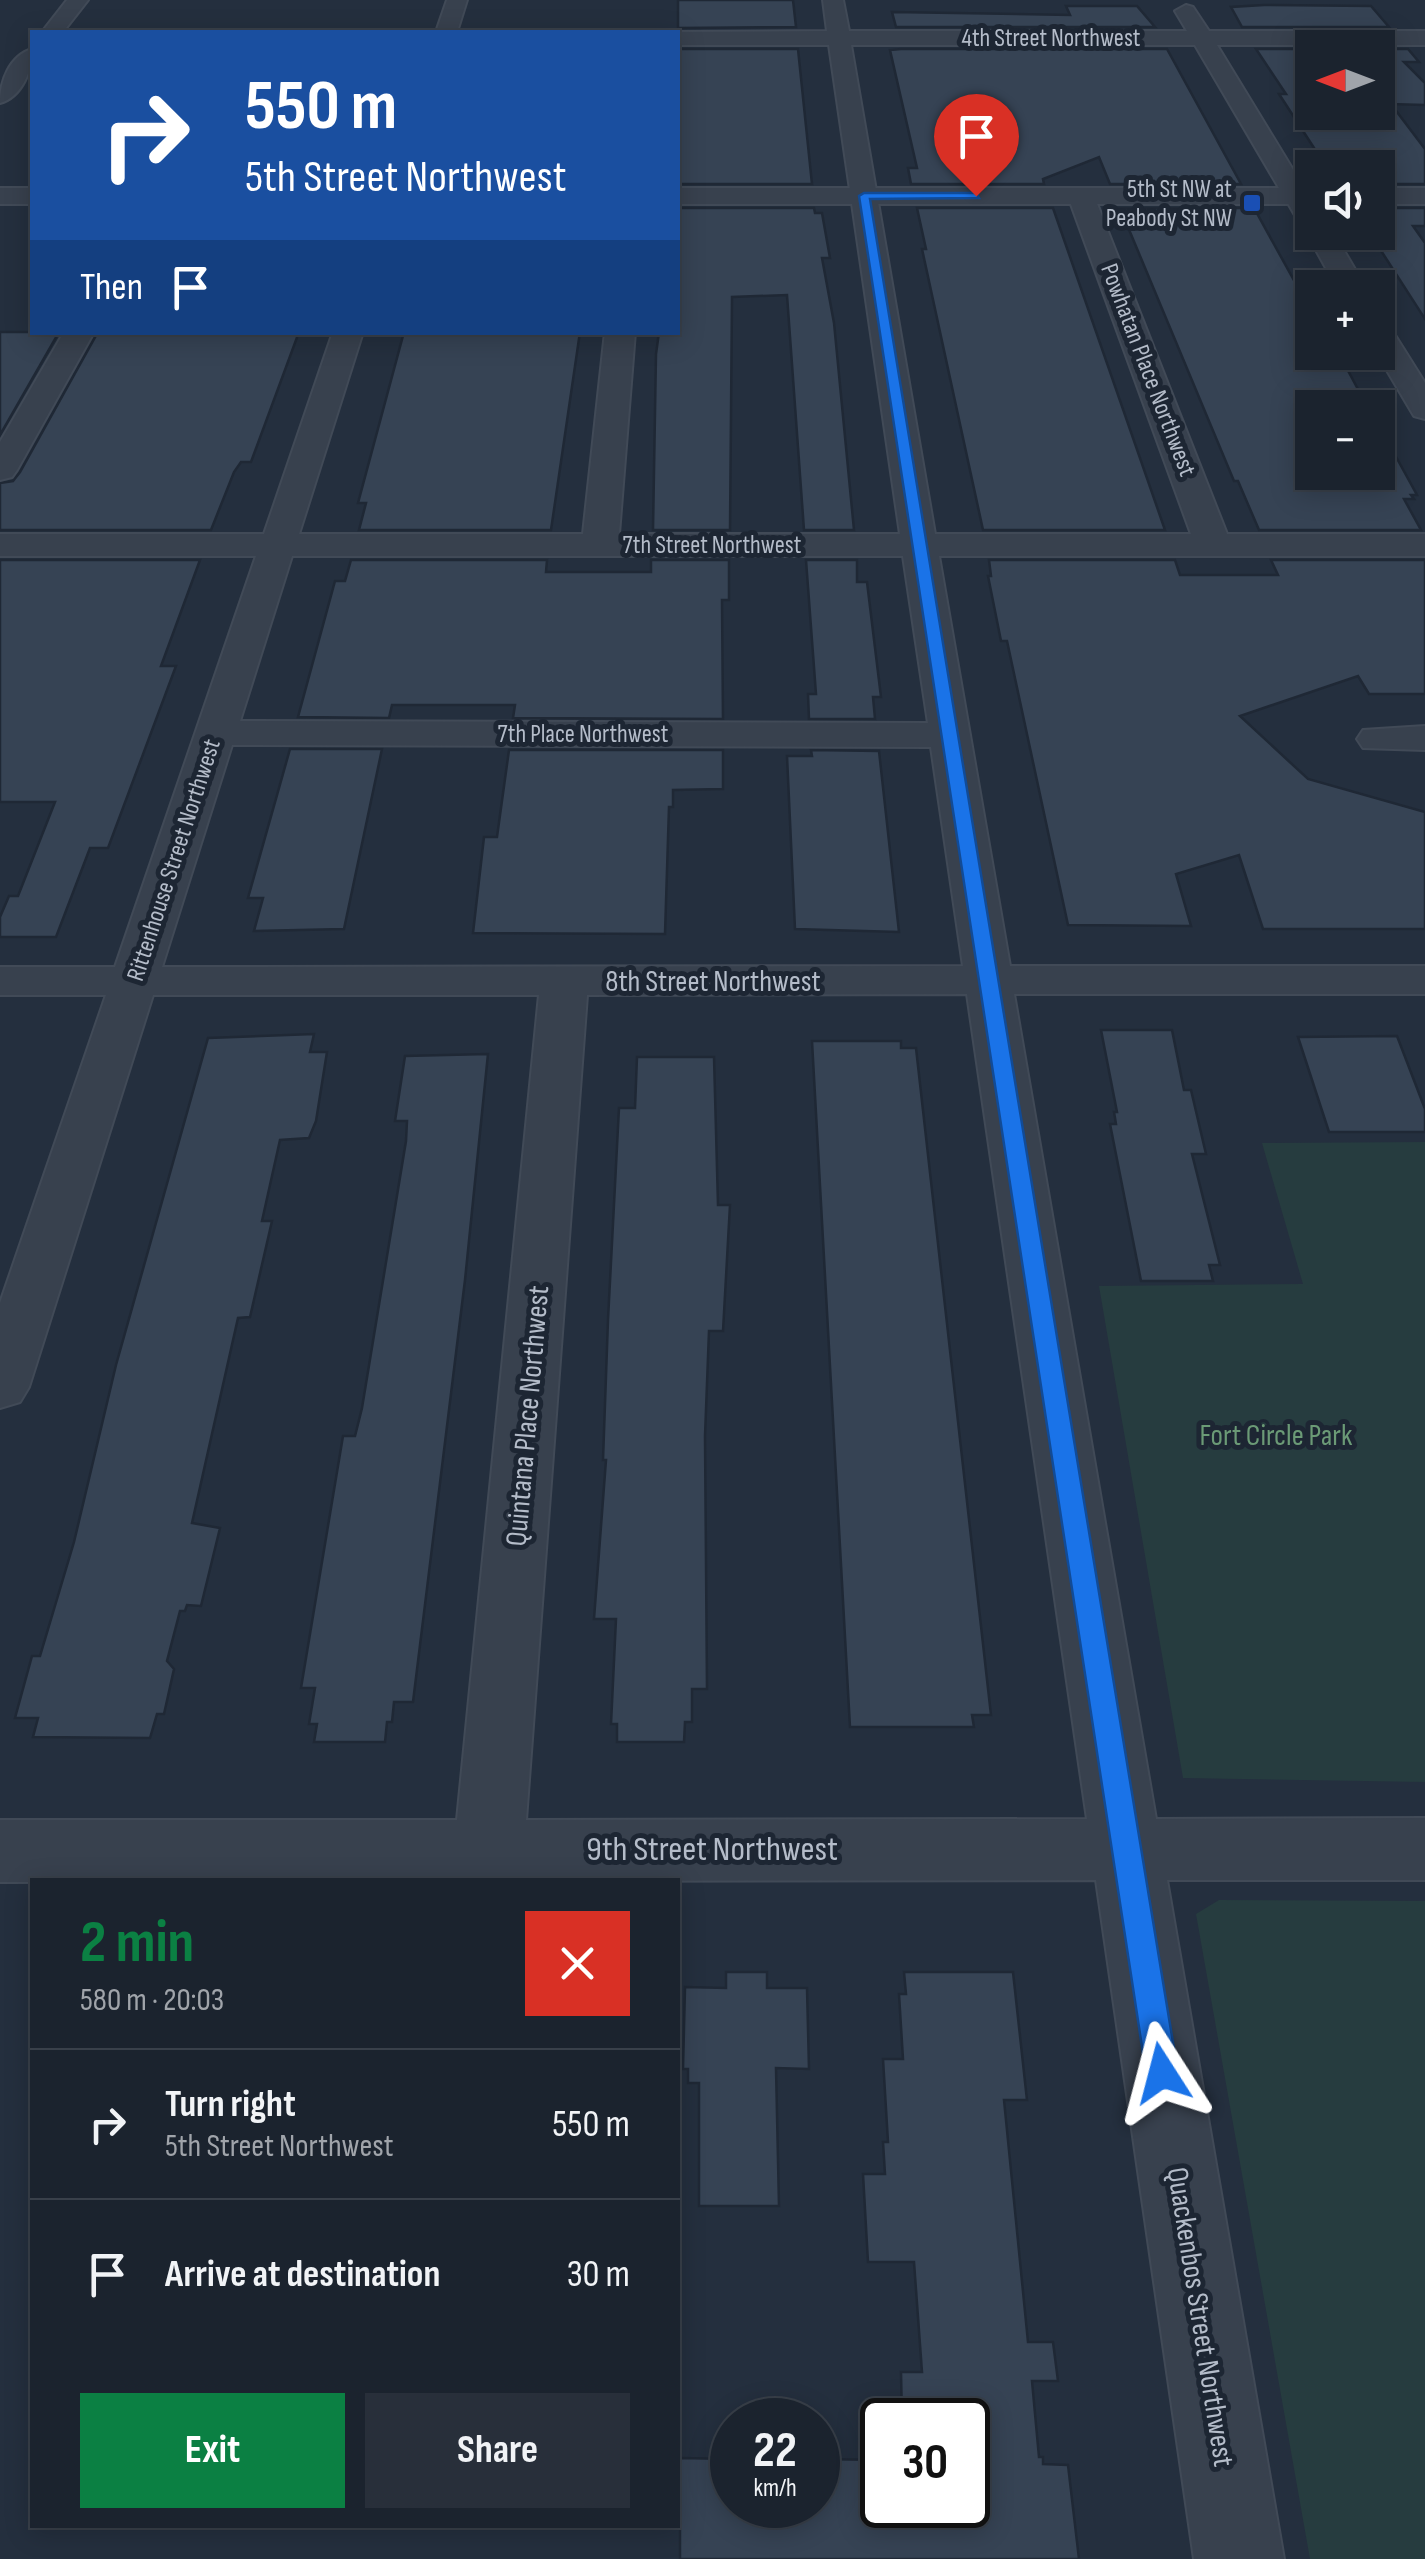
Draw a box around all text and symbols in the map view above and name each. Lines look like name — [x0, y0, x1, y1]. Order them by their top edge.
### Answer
street label: 4th Street Northwest — [962, 23, 1140, 54]
north arrow — [1295, 30, 1395, 130]
map controls — [1295, 30, 1395, 490]
text: 550 m — [245, 65, 397, 149]
icon: right — [80, 70, 210, 200]
pin — [934, 94, 1019, 197]
icon: arrive — [949, 109, 1004, 164]
text: 5th Street Northwest — [245, 150, 566, 205]
button: sound — [1295, 150, 1395, 250]
place label: 5th St NW at Peabody St NW — [1106, 174, 1232, 234]
marker: 5th St NW at Peabody St NW — [1241, 192, 1263, 214]
street label: Powhatan Place Northwest — [1093, 259, 1203, 481]
icon: arrive — [163, 260, 218, 315]
text: Then — [80, 265, 143, 310]
button: + — [1295, 270, 1395, 370]
button: − — [1295, 390, 1395, 490]
street label: 7th Street Northwest — [623, 530, 801, 561]
street label: 7th Place Northwest — [498, 719, 668, 750]
street label: Rittenhouse Street Northwest — [120, 735, 228, 985]
street label: 8th Street Northwest — [605, 964, 821, 1000]
street label: Quintana Place Northwest — [499, 1284, 557, 1548]
park label: Fort Circle Park — [1200, 1418, 1353, 1454]
street label: 9th Street Northwest — [586, 1828, 838, 1871]
text: 2 min — [80, 1907, 194, 1979]
button: close — [525, 1911, 630, 2016]
text: 580 m · 20:03 — [80, 1981, 224, 2020]
position arrow — [1110, 2021, 1214, 2125]
text: Turn right — [165, 2082, 296, 2127]
icon: right — [80, 2097, 135, 2152]
text: 550 m — [552, 2102, 630, 2147]
text: 5th Street Northwest — [165, 2127, 394, 2166]
street label: Quackenbos Street Northwest — [1159, 2165, 1241, 2469]
icon: arrive — [80, 2247, 135, 2302]
text: Arrive at destination — [165, 2252, 440, 2297]
text: 30 m — [567, 2252, 630, 2297]
button: Exit — [80, 2393, 345, 2508]
button: Share — [365, 2393, 630, 2508]
speed limit sign: 30 — [860, 2398, 990, 2528]
text: 22 — [753, 2421, 797, 2481]
text: km/h — [753, 2473, 797, 2504]

